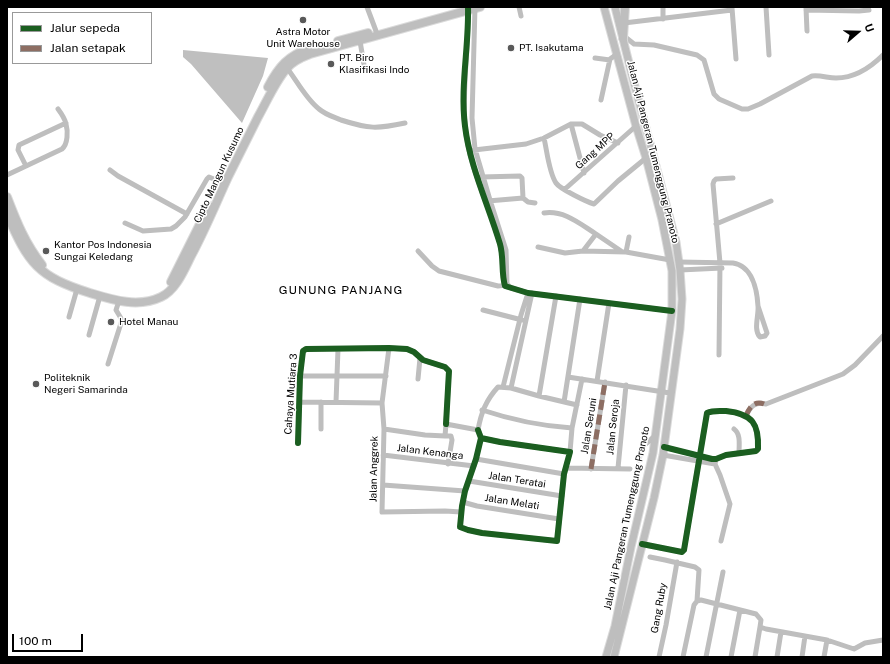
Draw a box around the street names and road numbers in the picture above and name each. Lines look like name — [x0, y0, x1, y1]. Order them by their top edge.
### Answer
street label: Jalan Aji Pangeran Tumenggung Pranoto — [624, 60, 682, 244]
street label: Cipto Mangun Kusumo — [191, 125, 247, 225]
street label: Gang MPP — [573, 130, 617, 172]
street label: Cahaya Mutiara 3 — [282, 353, 300, 435]
street label: Jalan Seruni — [579, 397, 599, 455]
street label: Jalan Seroja — [604, 398, 622, 456]
street label: Jalan Aji Pangeran Tumenggung Pranoto — [602, 425, 652, 611]
street label: Jalan Anggrek — [367, 436, 381, 502]
street label: Jalan Kenanga — [396, 442, 464, 462]
street label: Jalan Teratai — [487, 470, 547, 490]
street label: Jalan Melati — [484, 492, 540, 512]
street label: Gang Ruby — [649, 582, 669, 634]

